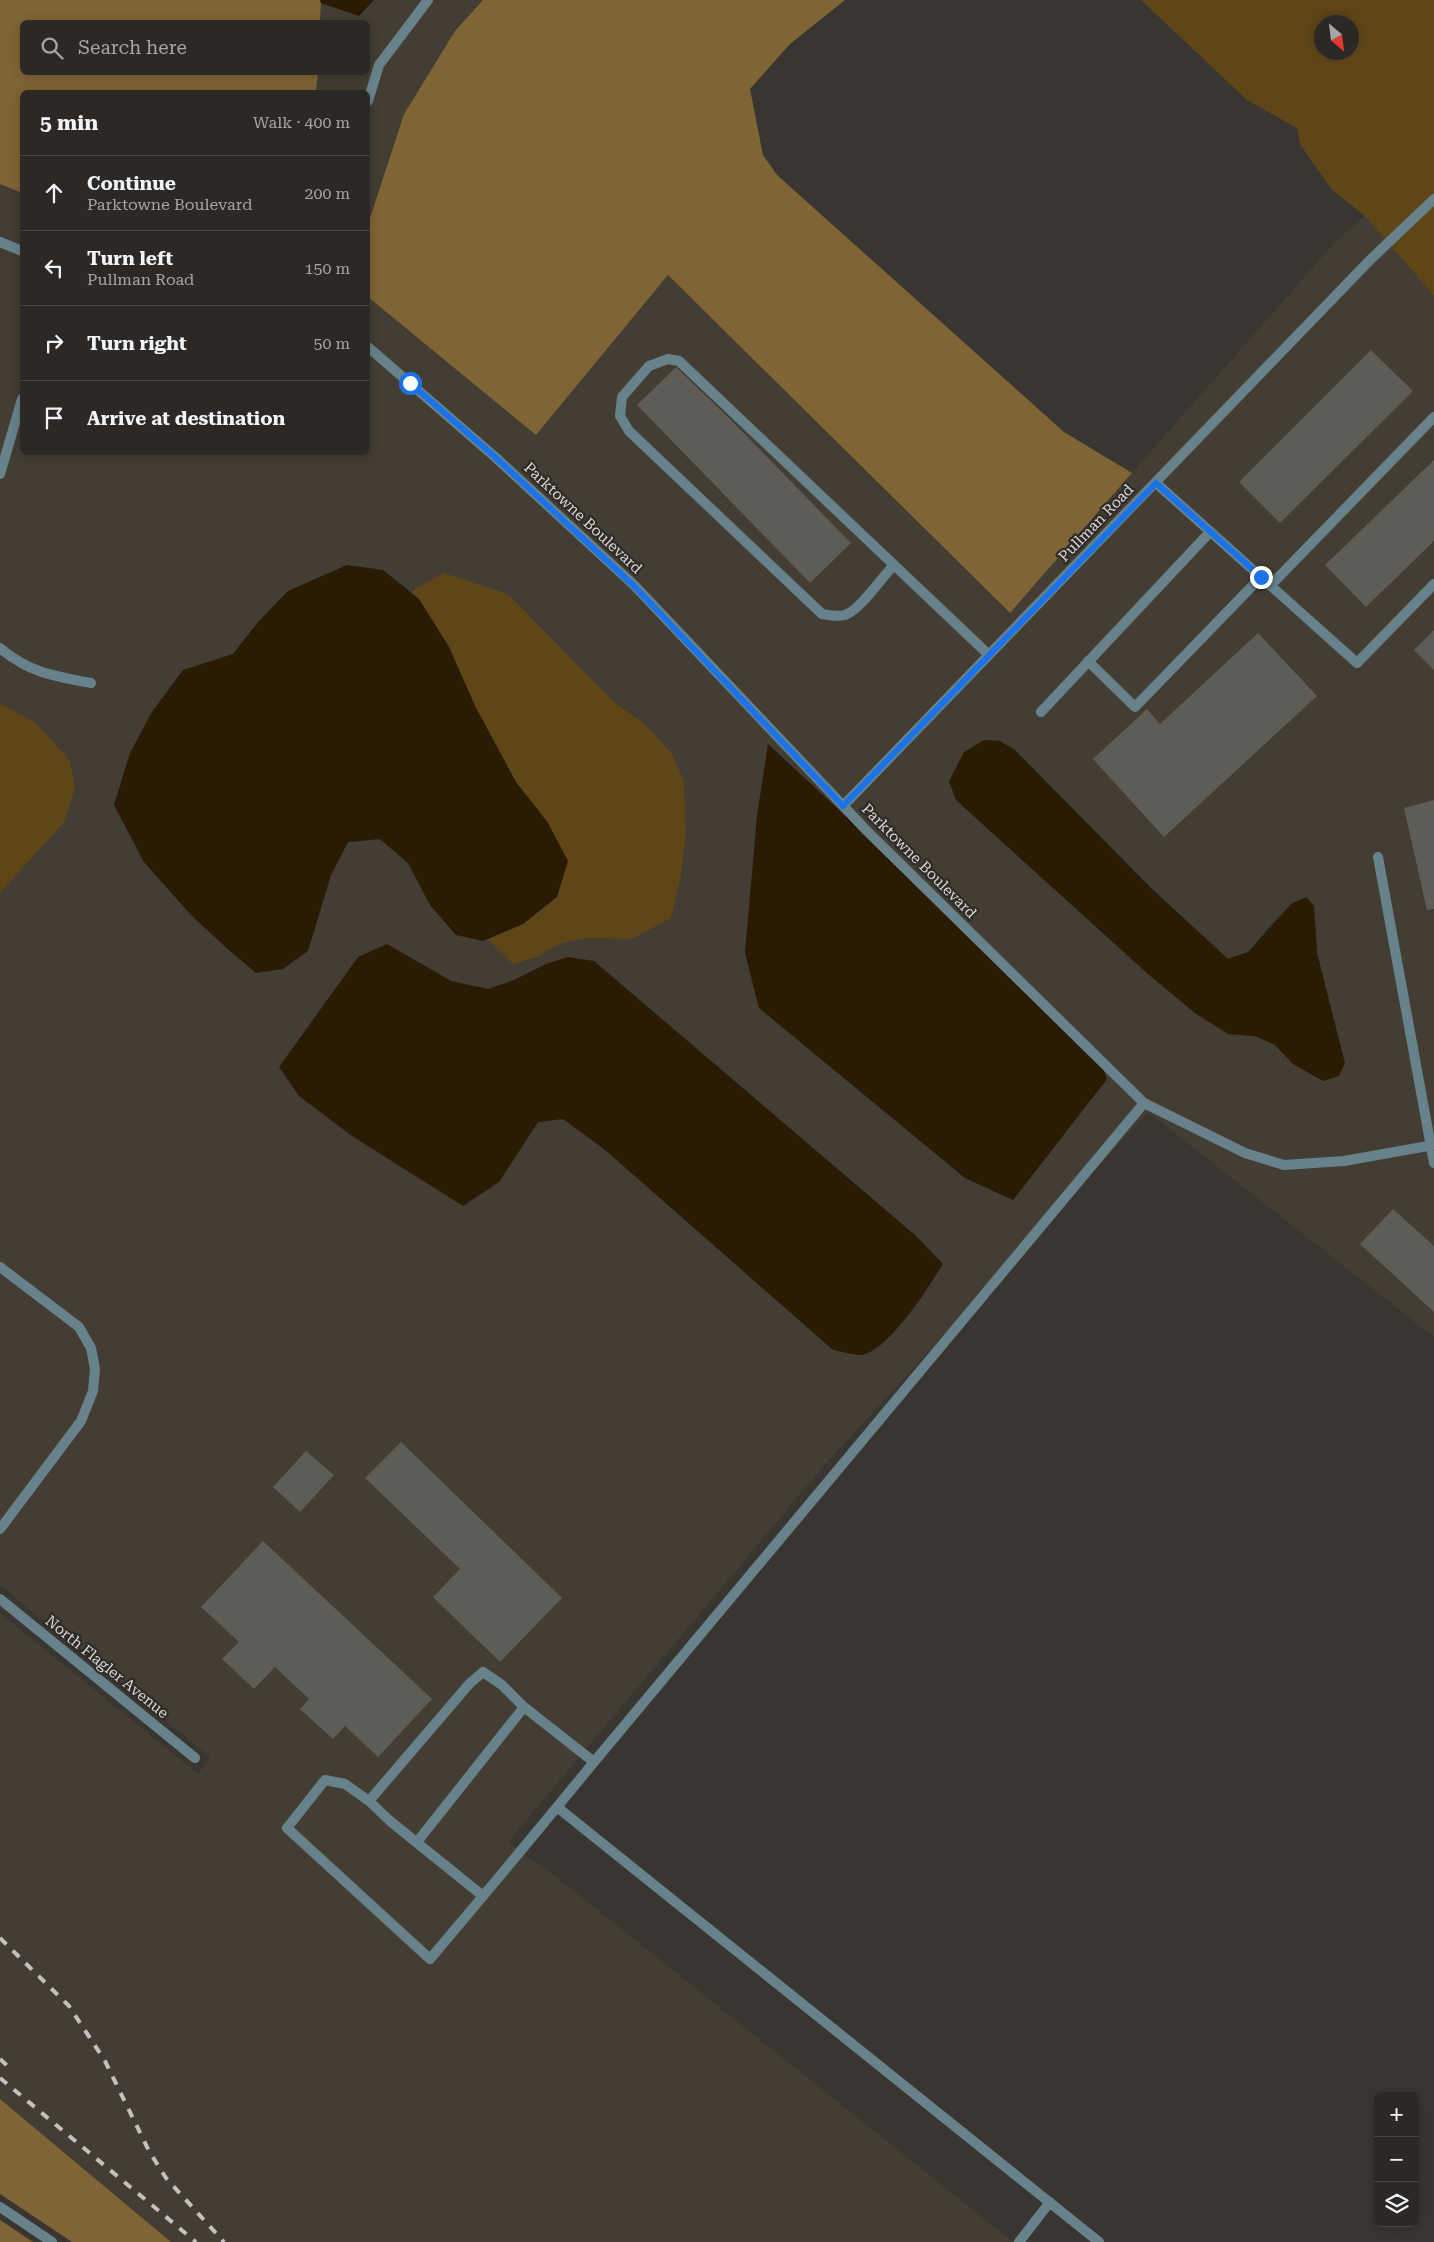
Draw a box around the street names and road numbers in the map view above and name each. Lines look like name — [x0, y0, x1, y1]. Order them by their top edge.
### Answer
street label: Parktowne Boulevard — [520, 459, 646, 578]
street label: Pullman Road — [1055, 480, 1138, 565]
street label: Parktowne Boulevard — [858, 800, 980, 922]
street label: North Flagler Avenue — [42, 1612, 172, 1722]

